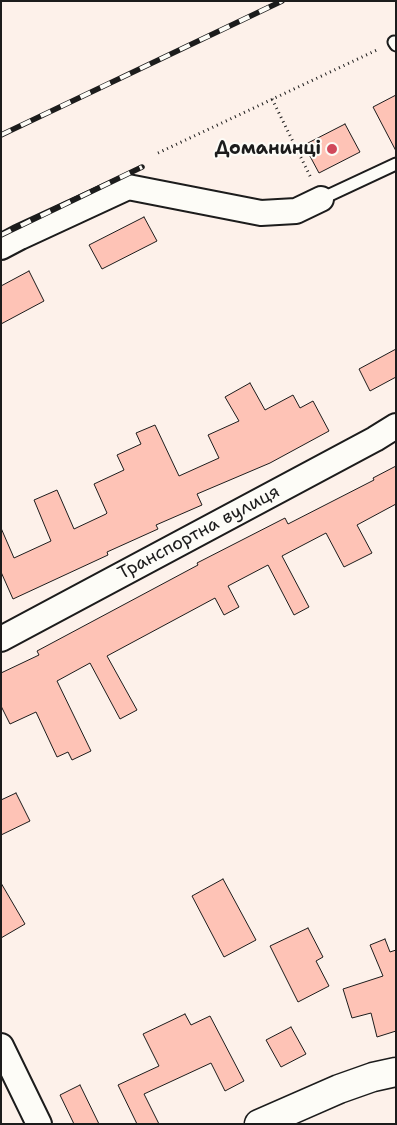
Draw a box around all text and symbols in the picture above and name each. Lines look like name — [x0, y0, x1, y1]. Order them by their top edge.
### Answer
place label: Доманинці — [215, 138, 321, 160]
marker: Доманинці — [325, 142, 339, 156]
street label: Транспортна вулиця — [114, 481, 284, 585]

